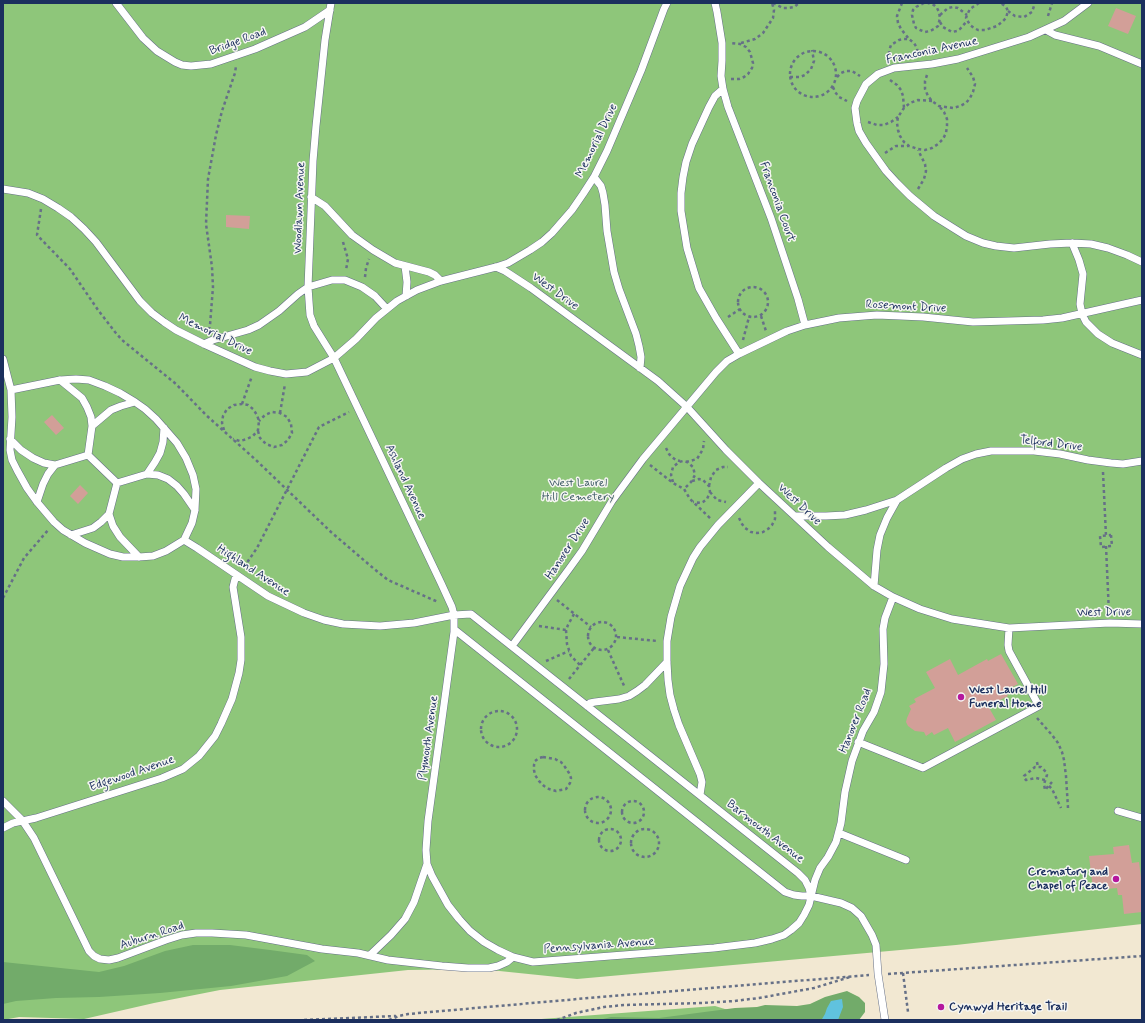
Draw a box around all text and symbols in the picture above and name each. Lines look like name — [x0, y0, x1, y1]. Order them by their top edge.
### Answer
street label: Bridge Road — [208, 25, 268, 59]
street label: Franconia Avenue — [885, 34, 979, 68]
street label: Memorial Drive — [573, 102, 621, 180]
street label: Franconia Court — [756, 160, 798, 244]
street label: Woodlawn Avenue — [291, 162, 309, 254]
street label: West Drive — [529, 270, 581, 314]
street label: Rosemont Drive — [865, 298, 947, 316]
street label: Memorial Drive — [176, 311, 254, 359]
street label: Telford Drive — [1019, 433, 1083, 455]
street label: Ashland Avenue — [381, 442, 429, 522]
park label: West Laurel Hill Cemetery — [542, 476, 614, 504]
street label: West Drive — [774, 481, 824, 529]
street label: Hanover Drive — [543, 515, 593, 583]
street label: Highland Avenue — [214, 542, 292, 600]
street label: West Drive — [1077, 605, 1131, 621]
place label: West Laurel Hill Funeral Home — [969, 683, 1046, 711]
street label: Hanover Road — [837, 687, 875, 755]
marker: West Laurel Hill Funeral Home — [956, 692, 966, 702]
street label: Plymouth Avenue — [416, 695, 442, 781]
street label: Edgewood Avenue — [88, 753, 176, 795]
street label: Barmouth Avenue — [723, 797, 807, 867]
place label: Crematory and Chapel of Peace — [1028, 865, 1108, 893]
marker: Crematory and Chapel of Peace — [1111, 874, 1121, 884]
street label: Auburn Road — [118, 919, 186, 953]
street label: Pennsylvania Avenue — [543, 935, 655, 957]
place label: Cynwyd Heritage Trail — [949, 1000, 1067, 1014]
marker: Cynwyd Heritage Trail — [936, 1002, 946, 1012]

